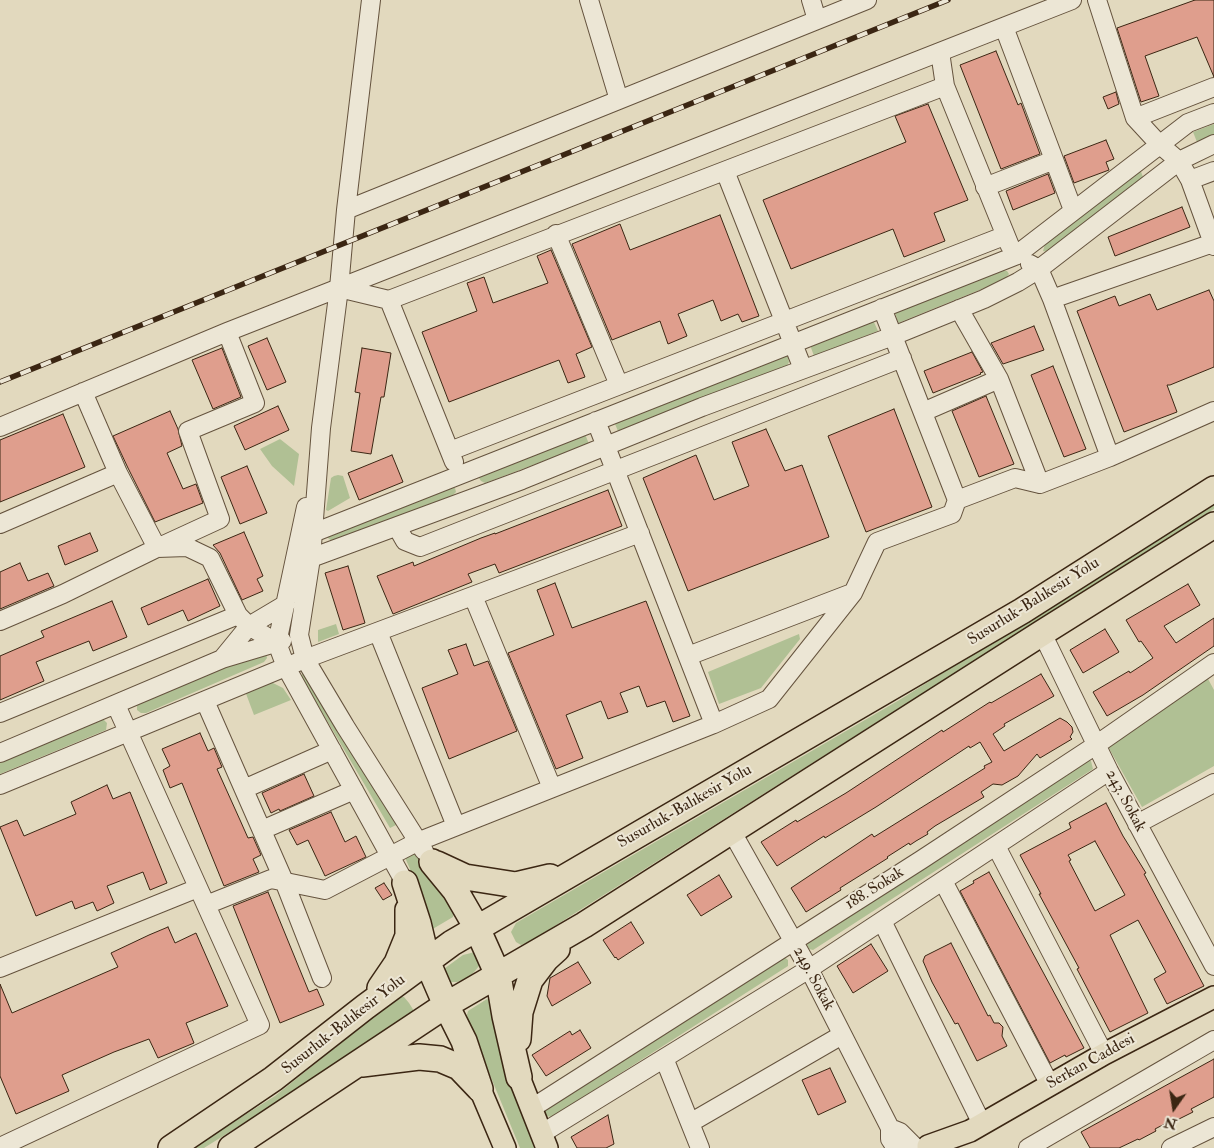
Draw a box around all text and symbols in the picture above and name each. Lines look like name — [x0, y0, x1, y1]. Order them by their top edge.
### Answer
street label: Susurluk-Balıkesir Yolu — [965, 554, 1103, 650]
street label: Susurluk-Balıkesir Yolu — [615, 761, 755, 853]
street label: 243. Sokak — [1101, 767, 1149, 835]
street label: 188. Sokak — [842, 864, 908, 914]
street label: 249. Sokak — [788, 944, 838, 1014]
street label: Susurluk-Balıkesir Yolu — [278, 971, 410, 1079]
street label: Serkan Caddesi — [1044, 1030, 1138, 1094]
north arrow — [1149, 1083, 1199, 1133]
text: N — [1162, 1113, 1179, 1133]

